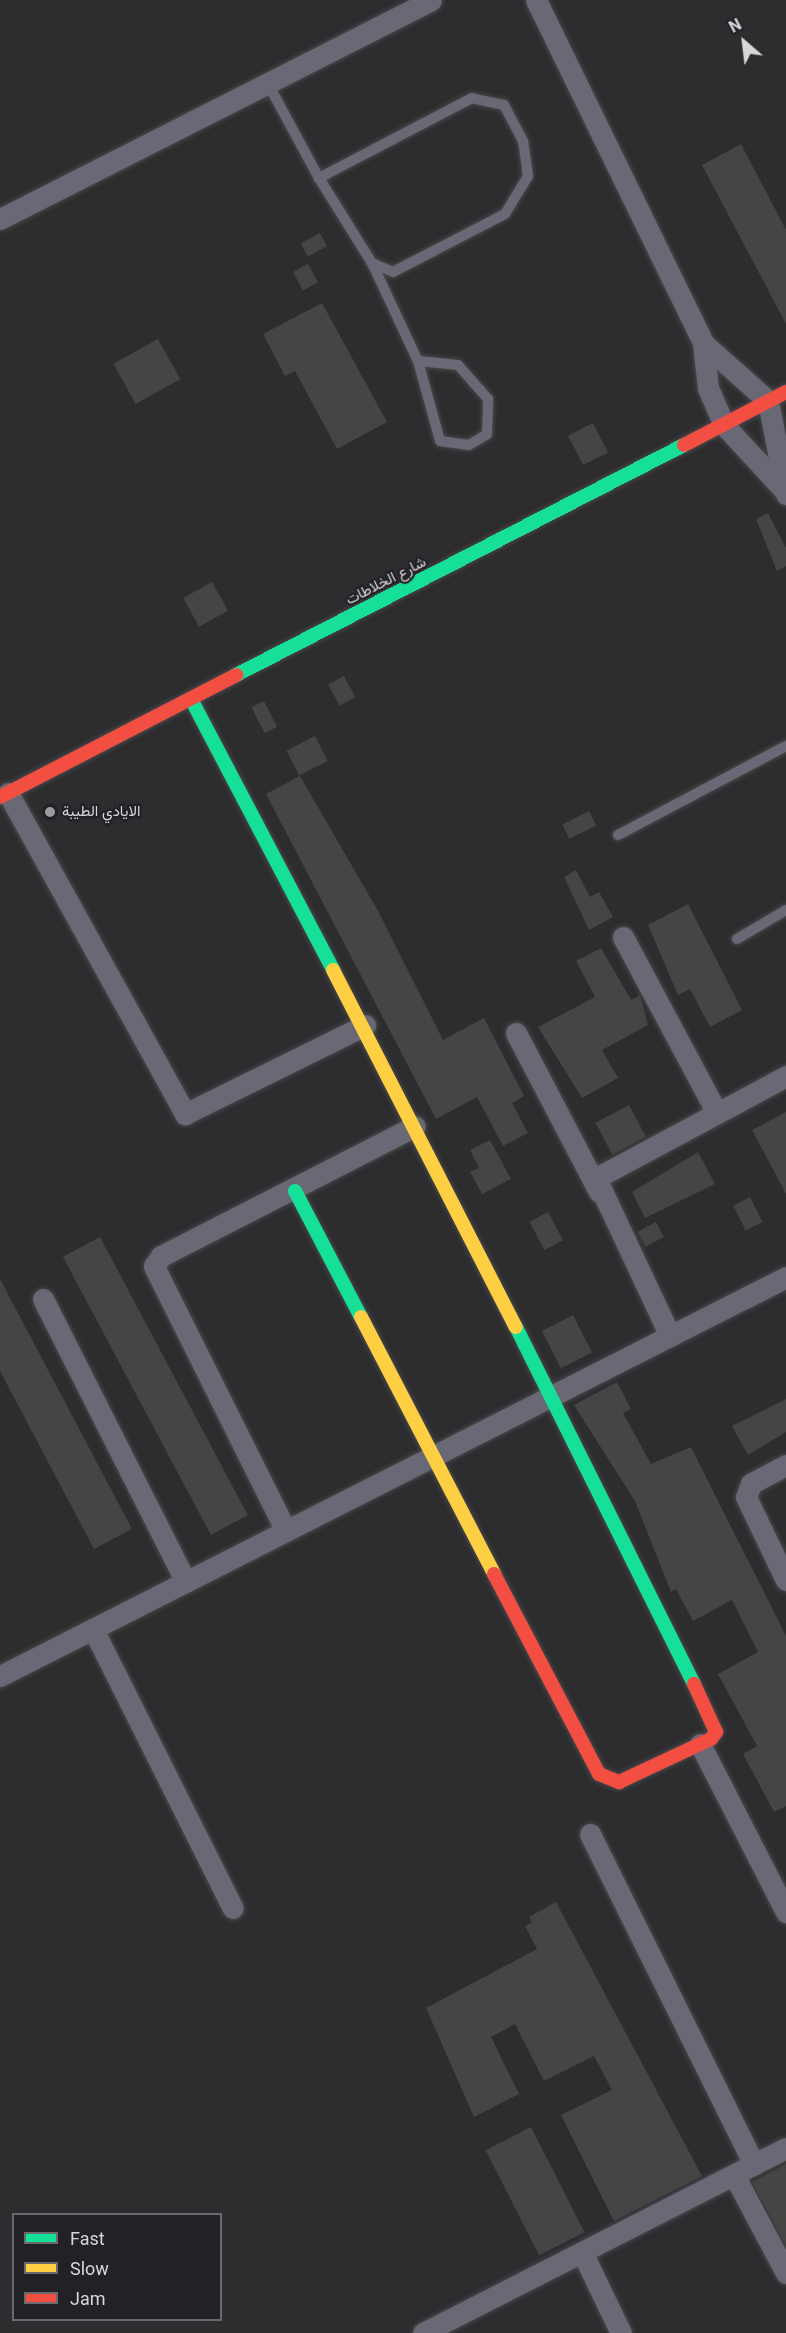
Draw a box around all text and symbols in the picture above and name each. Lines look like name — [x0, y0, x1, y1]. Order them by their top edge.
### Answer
north arrow — [714, 12, 774, 72]
text: N — [726, 15, 745, 37]
street label: شارع الخلاطات — [343, 553, 429, 609]
place label: الايادي الطيبة — [62, 803, 140, 821]
marker: الايادي الطيبة — [43, 805, 57, 819]
legend — [12, 2213, 222, 2321]
text: Fast — [70, 2228, 105, 2249]
text: Slow — [70, 2258, 109, 2279]
text: Jam — [70, 2288, 106, 2309]

